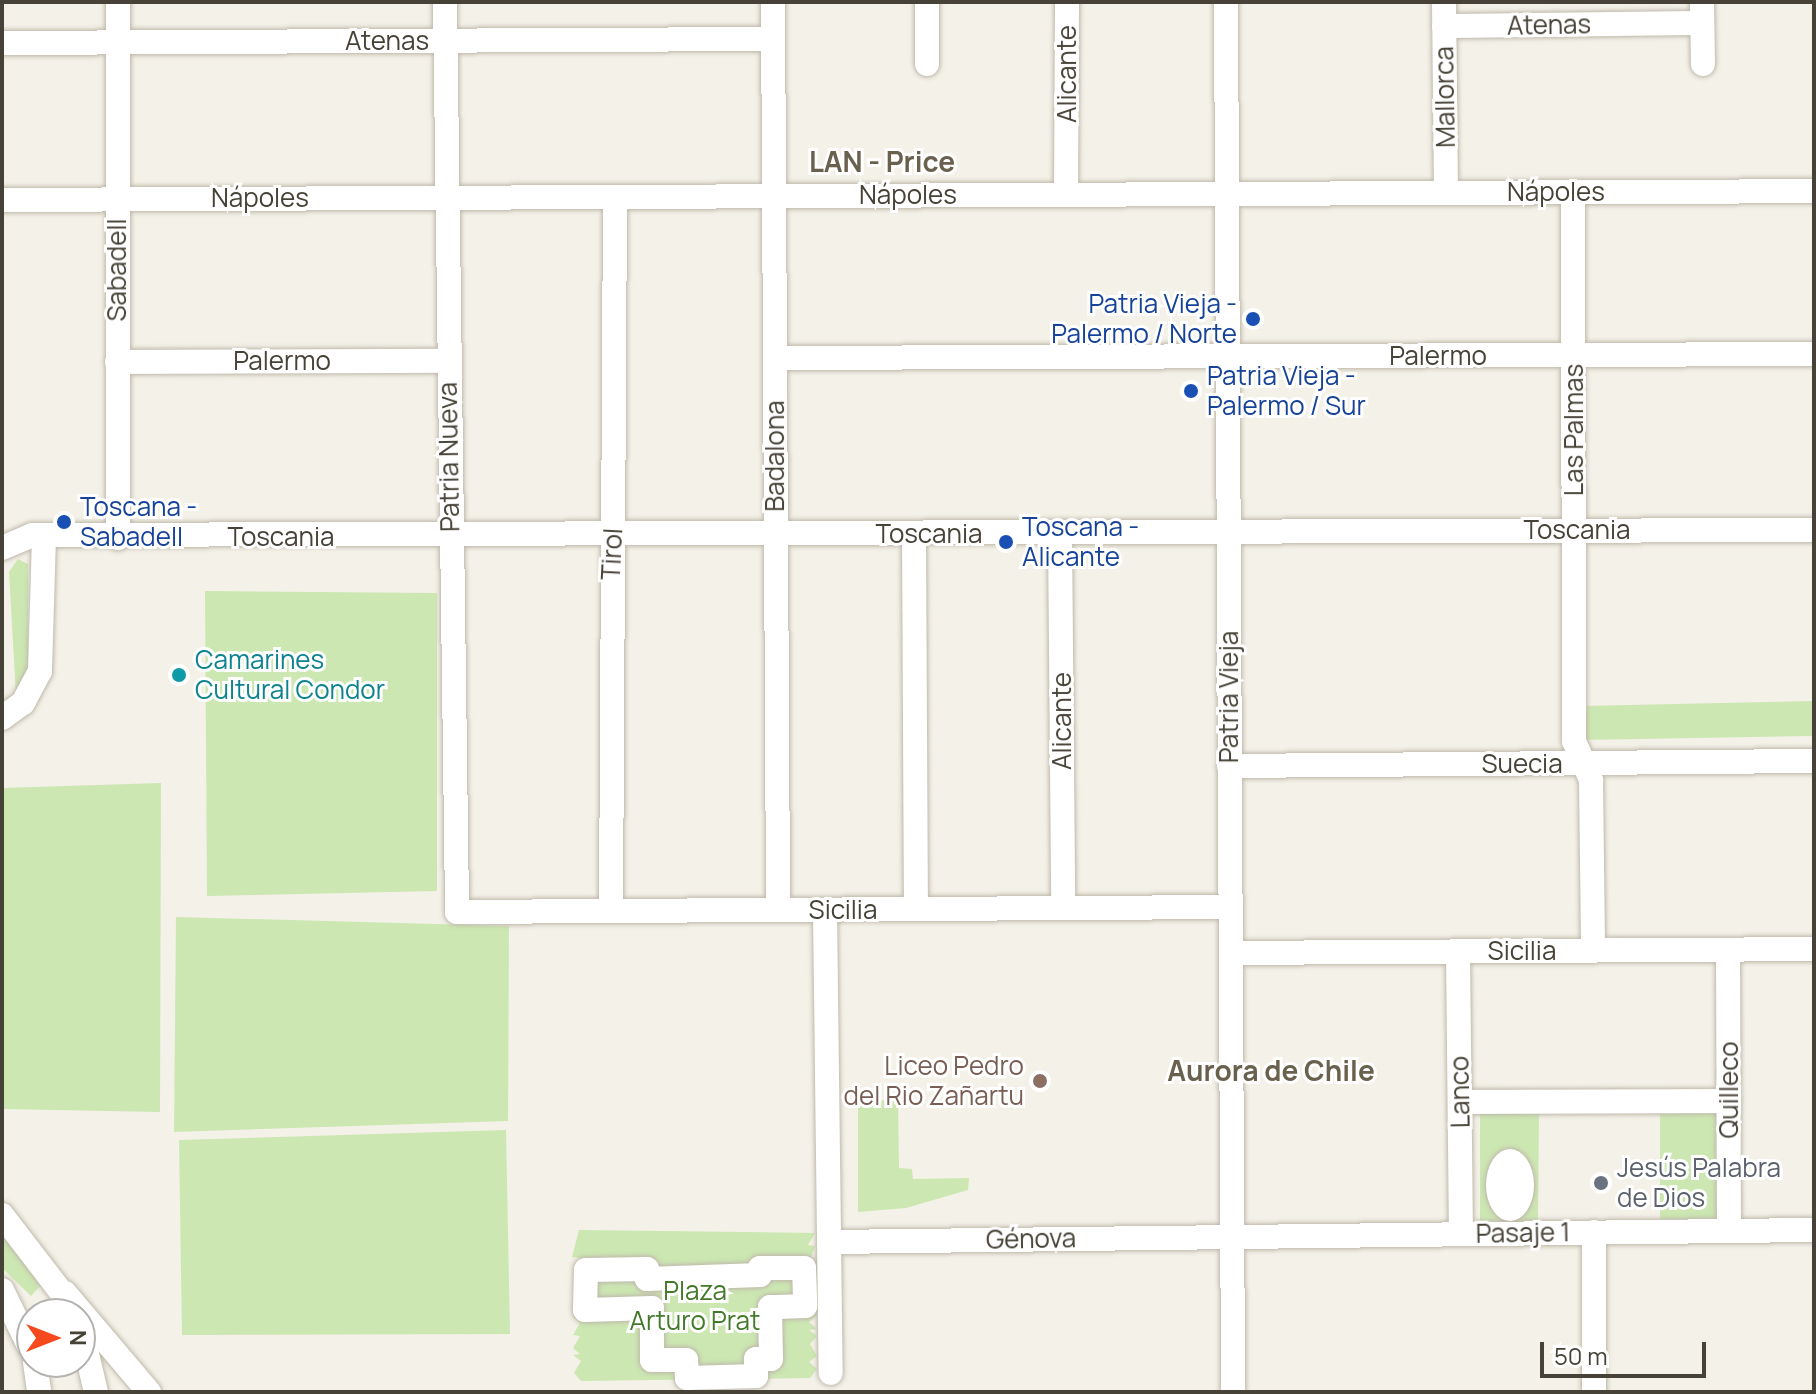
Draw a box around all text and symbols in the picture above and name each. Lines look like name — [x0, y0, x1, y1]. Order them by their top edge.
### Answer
street label: Atenas — [1507, 9, 1591, 41]
street label: Atenas — [345, 25, 429, 57]
street label: Alicante — [1051, 25, 1083, 123]
street label: Mallorca — [1429, 46, 1461, 148]
district label: LAN - Price — [809, 144, 955, 178]
street label: Nápoles — [1507, 176, 1605, 208]
street label: Nápoles — [859, 179, 957, 211]
street label: Nápoles — [211, 182, 309, 214]
street label: Sabadell — [101, 218, 133, 322]
place label: Patria Vieja - Palermo / Norte — [1051, 288, 1237, 350]
marker: Patria Vieja - Palermo / Norte — [1244, 310, 1262, 328]
street label: Palermo — [1389, 340, 1487, 372]
street label: Palermo — [233, 345, 331, 377]
place label: Patria Vieja - Palermo / Sur — [1207, 360, 1366, 422]
street label: Las Palmas — [1558, 364, 1590, 496]
street label: Patria Nueva — [432, 382, 466, 532]
marker: Patria Vieja - Palermo / Sur — [1182, 382, 1200, 400]
street label: Badalona — [759, 400, 791, 512]
place label: Toscana - Sabadell — [80, 491, 197, 552]
place label: Toscana - Alicante — [1022, 511, 1139, 572]
marker: Toscana - Sabadell — [55, 513, 73, 531]
street label: Toscania — [1523, 514, 1631, 546]
street label: Toscania — [875, 518, 983, 550]
street label: Toscania — [227, 521, 335, 553]
street label: Tirol — [595, 527, 629, 581]
marker: Toscana - Alicante — [997, 533, 1015, 551]
street label: Patria Vieja — [1213, 631, 1245, 763]
place label: Camarines Cultural Condor — [195, 644, 385, 706]
marker: Camarines Cultural Condor — [170, 666, 188, 684]
street label: Alicante — [1046, 672, 1078, 770]
street label: Suecia — [1481, 748, 1563, 780]
street label: Sicilia — [809, 894, 877, 926]
street label: Sicilia — [1488, 935, 1556, 967]
street label: Quilleco — [1713, 1041, 1745, 1139]
place label: Liceo Pedro del Rio Zañartu — [844, 1050, 1024, 1112]
district label: Aurora de Chile — [1167, 1053, 1375, 1087]
street label: Lanco — [1444, 1056, 1476, 1128]
marker: Liceo Pedro del Rio Zañartu — [1031, 1072, 1049, 1090]
place label: Jesús Palabra de Dios — [1617, 1152, 1781, 1214]
marker: Jesús Palabra de Dios — [1592, 1174, 1610, 1192]
street label: Pasaje 1 — [1475, 1217, 1571, 1249]
street label: Génova — [986, 1223, 1076, 1255]
park label: Plaza Arturo Prat — [630, 1275, 760, 1336]
north arrow — [16, 1298, 96, 1378]
scale bar — [1544, 1326, 1710, 1376]
text: N — [63, 1330, 93, 1346]
text: 50 m — [1554, 1339, 1608, 1372]

